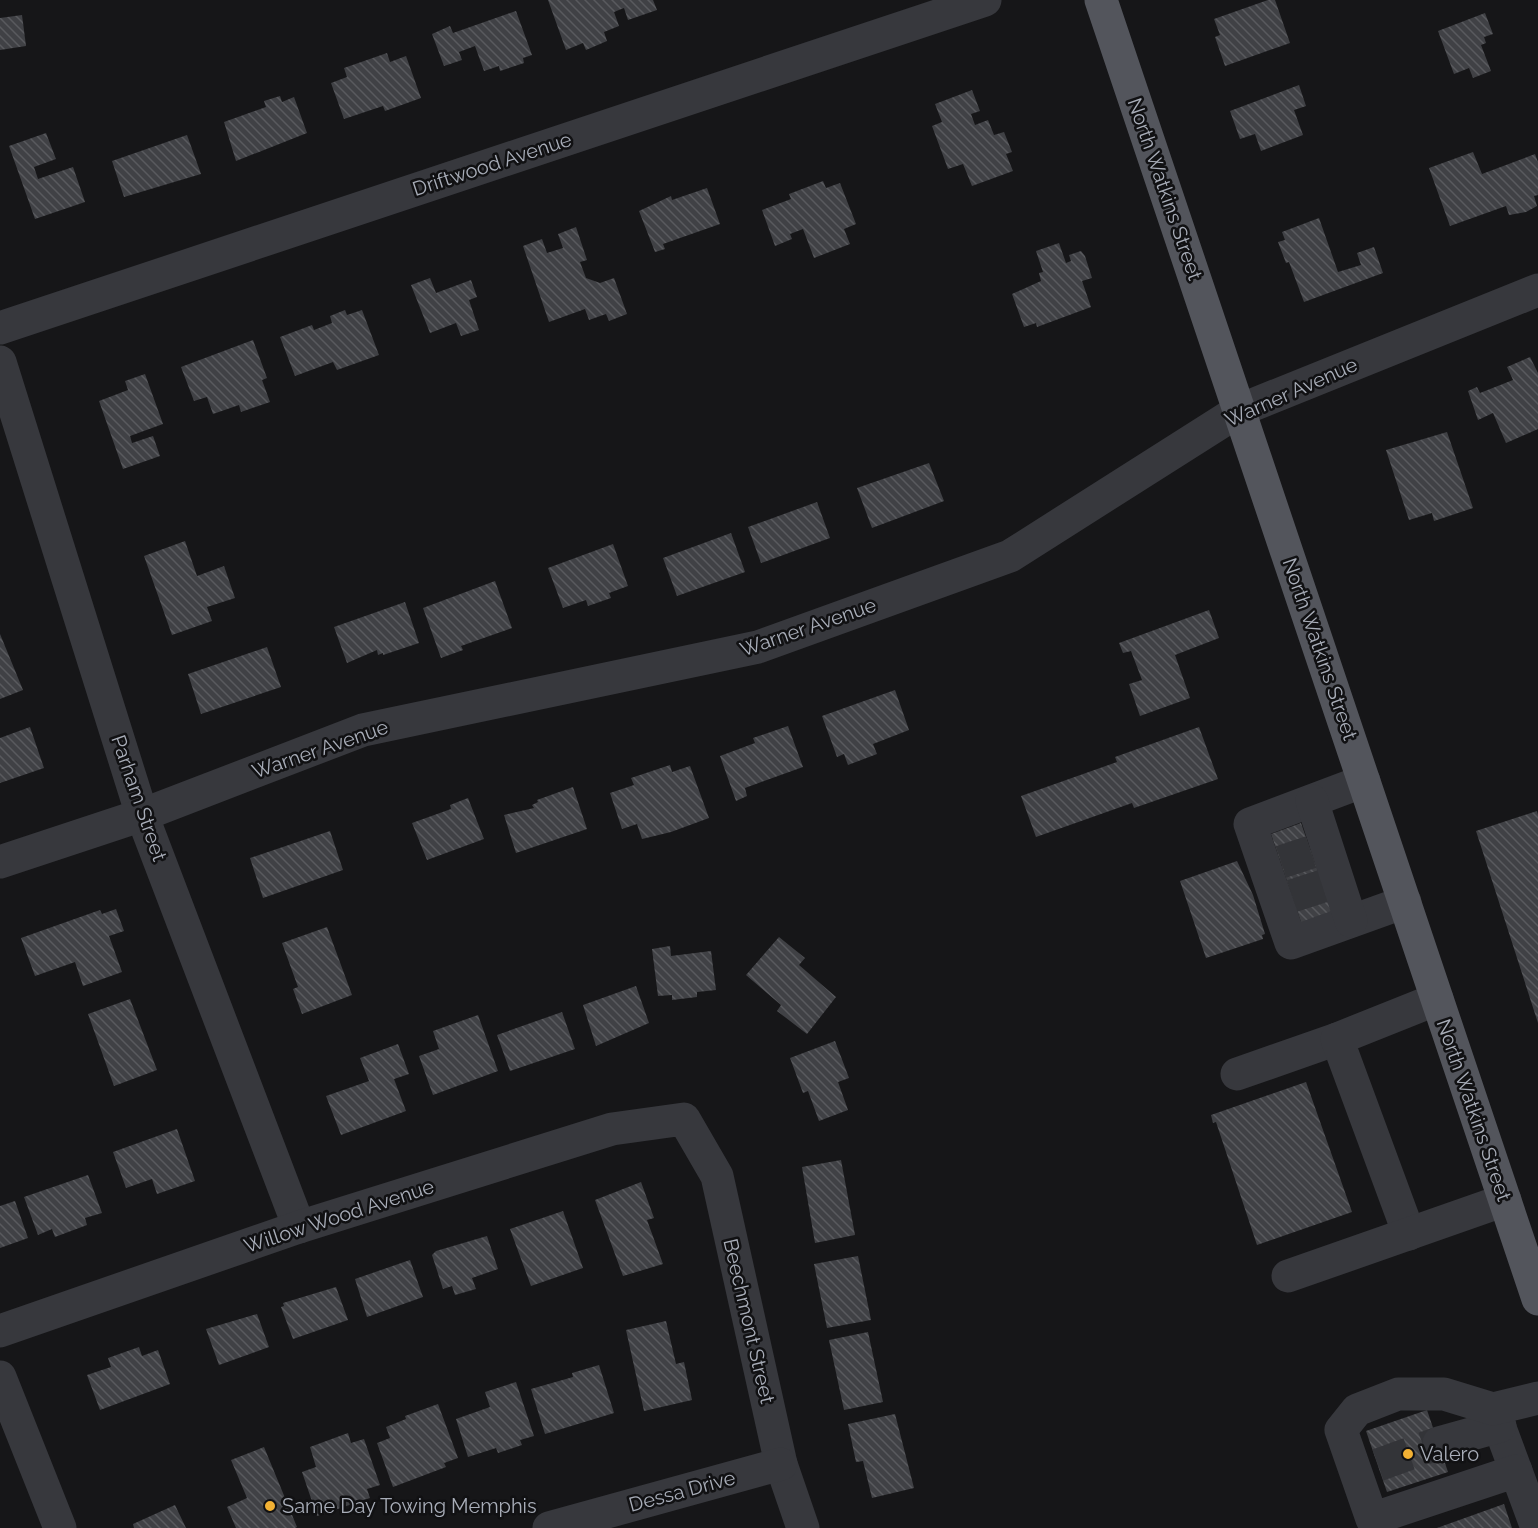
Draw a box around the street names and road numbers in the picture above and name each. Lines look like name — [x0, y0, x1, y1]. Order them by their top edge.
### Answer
street label: North Watkins Street — [1123, 95, 1208, 284]
street label: Driftwood Avenue — [409, 127, 575, 201]
street label: Warner Avenue — [1221, 352, 1361, 432]
street label: North Watkins Street — [1278, 555, 1363, 744]
street label: Warner Avenue — [737, 592, 879, 662]
street label: Warner Avenue — [249, 714, 391, 784]
street label: Parham Street — [106, 732, 172, 864]
street label: North Watkins Street — [1432, 1016, 1517, 1205]
street label: Willow Wood Avenue — [241, 1174, 437, 1258]
street label: Beechmont Street — [718, 1236, 780, 1406]
street label: Dessa Drive — [626, 1465, 738, 1517]

